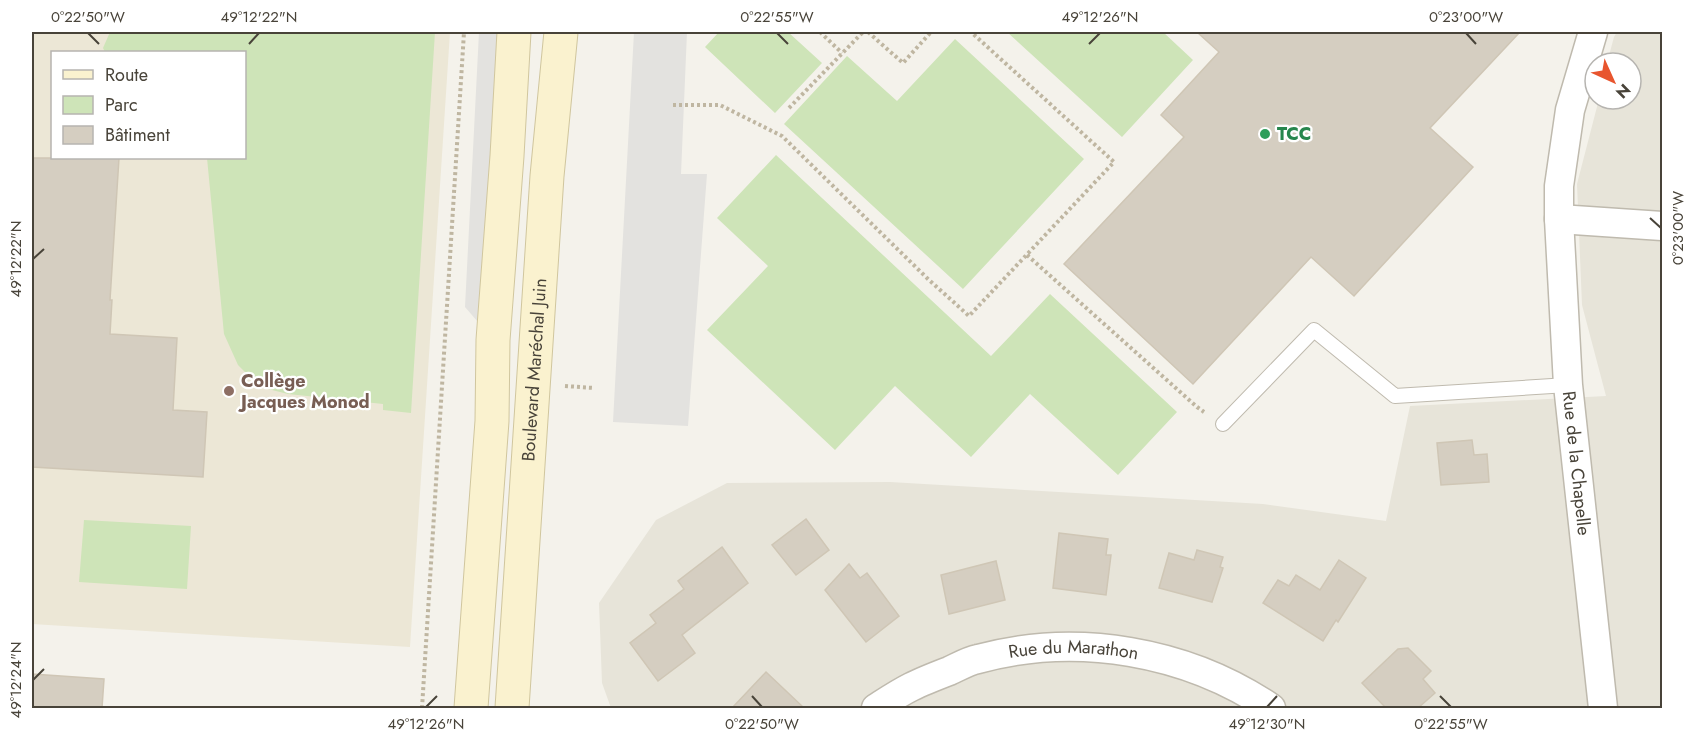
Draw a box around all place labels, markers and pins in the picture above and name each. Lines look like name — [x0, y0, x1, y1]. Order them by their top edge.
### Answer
place label: TCC — [1277, 121, 1311, 147]
marker: TCC — [1258, 127, 1272, 141]
place label: Collège Jacques Monod — [238, 368, 370, 415]
marker: Collège Jacques Monod — [222, 384, 236, 398]

